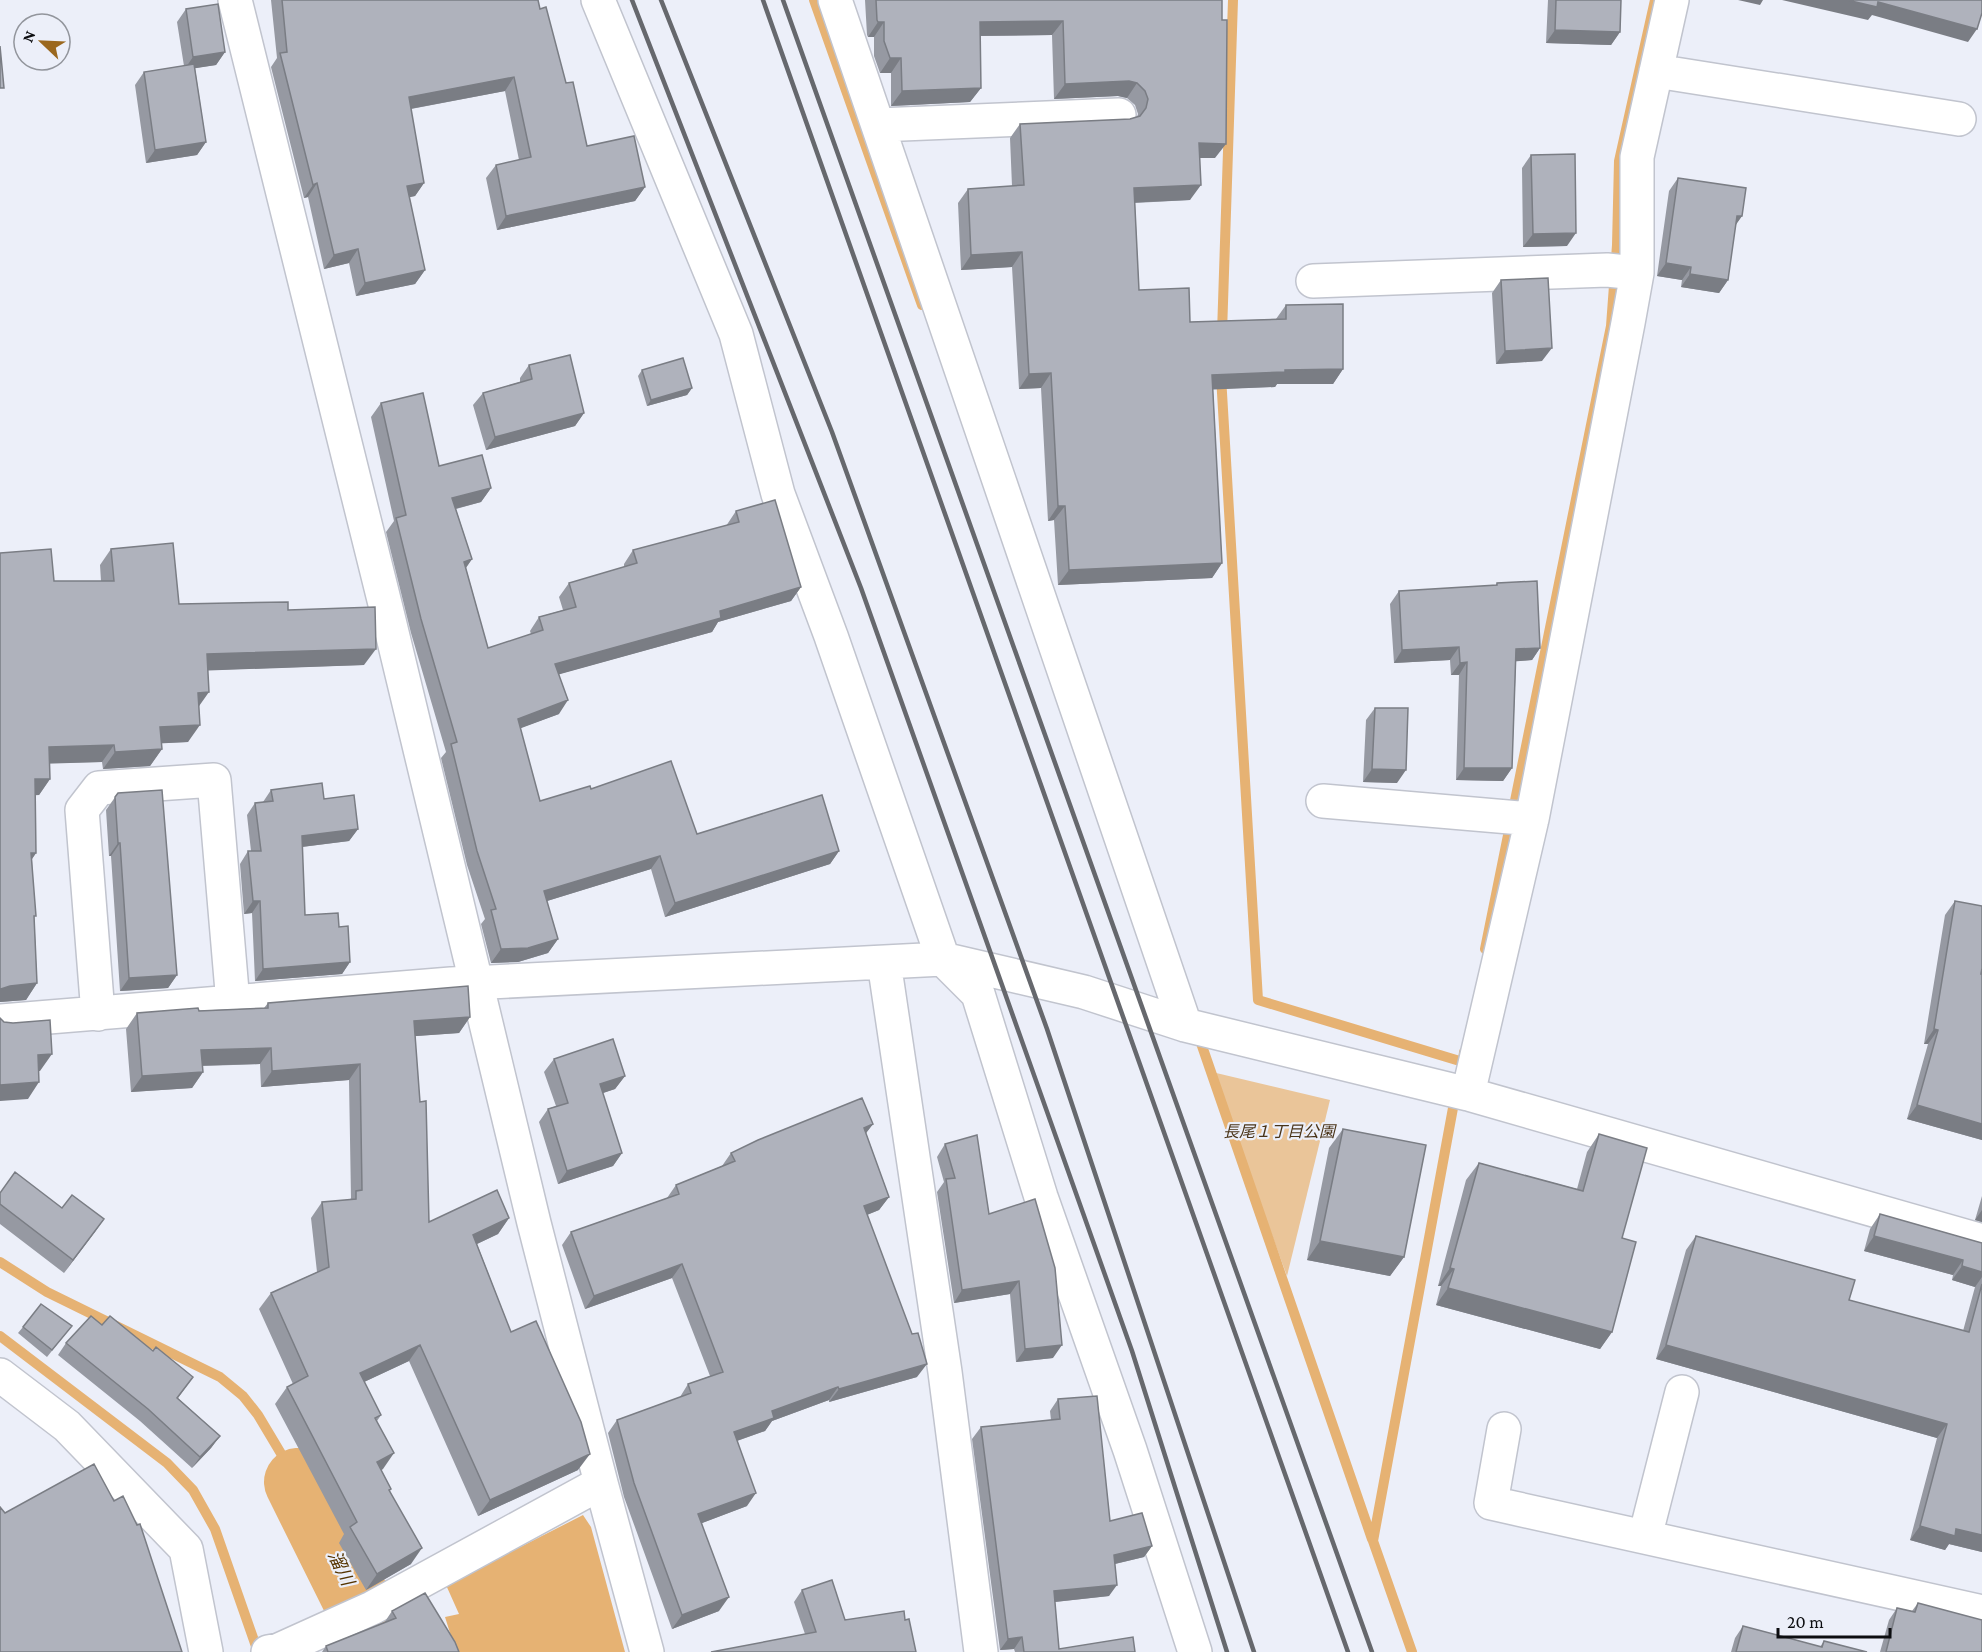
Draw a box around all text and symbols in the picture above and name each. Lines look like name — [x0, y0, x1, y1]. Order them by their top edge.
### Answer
north arrow — [12, 12, 72, 72]
text: N — [19, 28, 39, 45]
park label: 長尾１丁目公園 — [1223, 1123, 1337, 1140]
water label: 溜川 — [324, 1547, 359, 1590]
scale bar — [1778, 1601, 1890, 1639]
text: 20 m — [1787, 1612, 1824, 1632]

